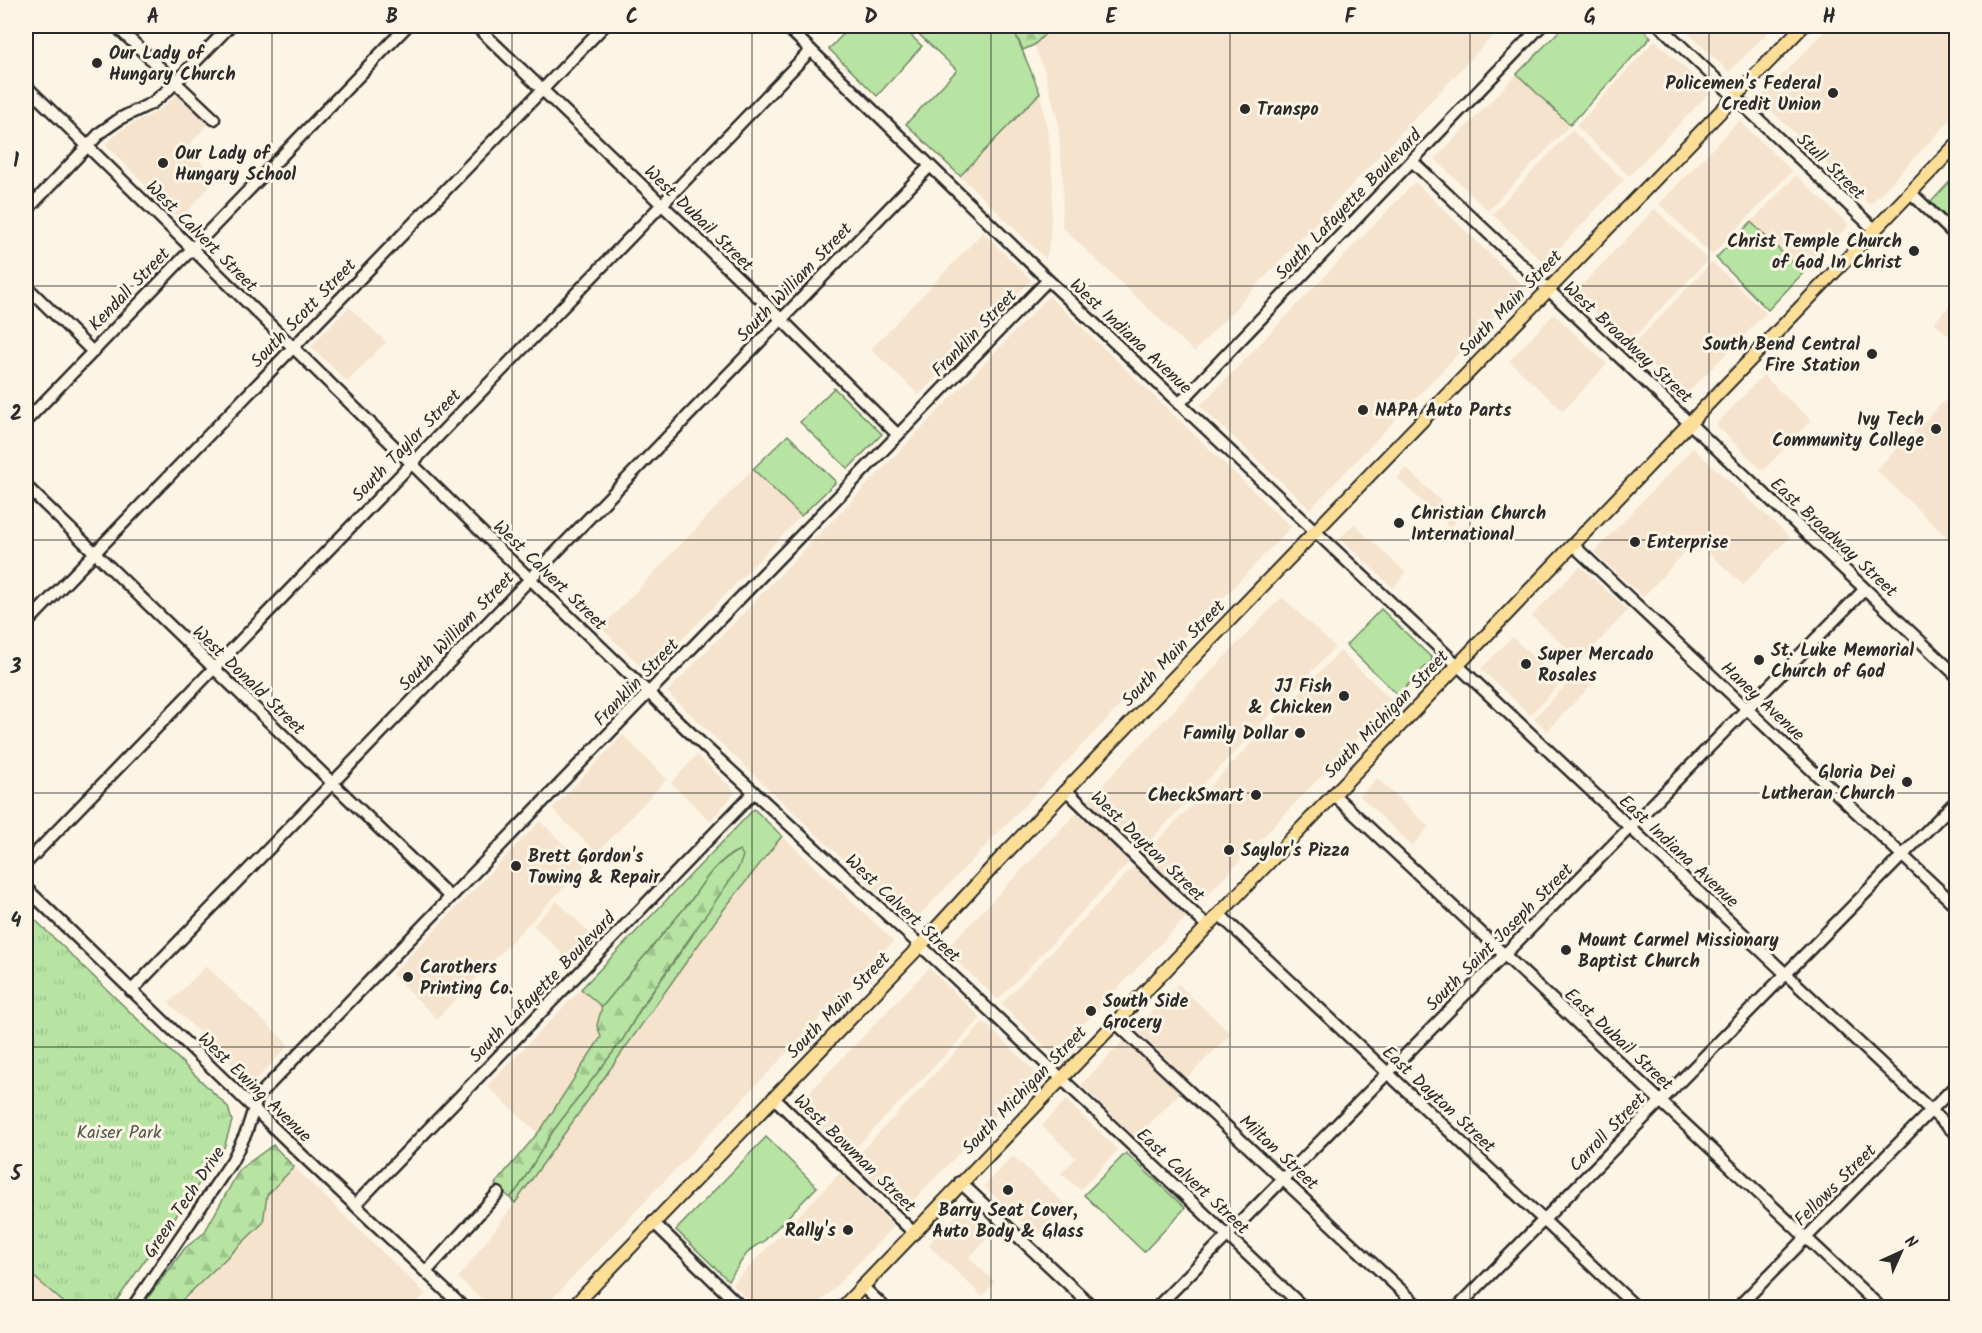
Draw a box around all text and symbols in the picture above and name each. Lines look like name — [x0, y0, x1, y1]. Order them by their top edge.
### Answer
text: A — [147, 2, 159, 34]
text: B — [386, 2, 398, 34]
text: C — [626, 2, 638, 34]
text: D — [864, 2, 878, 34]
text: E — [1105, 2, 1117, 34]
text: F — [1345, 2, 1357, 34]
text: G — [1584, 2, 1596, 34]
text: H — [1822, 2, 1836, 34]
place label: Our Lady of Hungary Church — [109, 40, 236, 90]
marker: Our Lady of Hungary Church — [90, 56, 104, 70]
place label: Policemen's Federal Credit Union — [1666, 70, 1821, 120]
marker: Policemen's Federal Credit Union — [1826, 86, 1840, 100]
place label: Transpo — [1257, 96, 1319, 125]
marker: Transpo — [1238, 102, 1252, 116]
street label: South Lafayette Boulevard — [1269, 122, 1430, 287]
street label: Stull Street — [1789, 126, 1872, 208]
place label: Our Lady of Hungary School — [175, 140, 296, 190]
text: 1 — [13, 146, 19, 178]
marker: Our Lady of Hungary School — [156, 156, 170, 170]
street label: West Dubail Street — [636, 159, 760, 280]
street label: West Calvert Street — [138, 174, 265, 301]
street label: South William Street — [730, 216, 861, 350]
place label: Christ Temple Church of God In Christ — [1727, 228, 1903, 278]
street label: Kendall Street — [82, 241, 179, 339]
street label: South Main Street — [1452, 243, 1571, 364]
marker: Christ Temple Church of God In Christ — [1907, 244, 1921, 258]
street label: South Scott Street — [244, 252, 365, 375]
street label: West Indiana Avenue — [1062, 272, 1198, 402]
street label: West Broadway Street — [1555, 275, 1699, 412]
street label: Franklin Street — [925, 283, 1025, 385]
place label: South Bend Central Fire Station — [1703, 331, 1860, 381]
marker: South Bend Central Fire Station — [1865, 347, 1879, 361]
street label: South Taylor Street — [345, 382, 470, 509]
place label: NAPA Auto Parts — [1375, 397, 1512, 426]
text: 2 — [10, 399, 22, 431]
marker: NAPA Auto Parts — [1356, 403, 1370, 417]
place label: Ivy Tech Community College — [1772, 406, 1924, 456]
marker: Ivy Tech Community College — [1929, 422, 1943, 436]
street label: East Broadway Street — [1762, 471, 1904, 606]
place label: Christian Church International — [1411, 500, 1546, 550]
street label: West Calvert Street — [485, 514, 613, 639]
marker: Christian Church International — [1392, 516, 1406, 530]
place label: Enterprise — [1647, 529, 1729, 558]
marker: Enterprise — [1628, 535, 1642, 549]
street label: South William Street — [392, 565, 523, 699]
street label: South Main Street — [1115, 593, 1234, 714]
street label: West Donald Street — [185, 619, 312, 744]
street label: Franklin Street — [587, 632, 687, 734]
place label: St. Luke Memorial Church of God — [1771, 637, 1914, 687]
place label: Super Mercado Rosales — [1538, 641, 1653, 691]
street label: South Michigan Street — [1318, 643, 1457, 786]
text: 3 — [10, 652, 22, 684]
marker: St. Luke Memorial Church of God — [1752, 653, 1766, 667]
street label: Haney Avenue — [1713, 655, 1811, 749]
marker: Super Mercado Rosales — [1519, 657, 1533, 671]
place label: JJ Fish & Chicken — [1249, 673, 1332, 723]
marker: JJ Fish & Chicken — [1337, 689, 1351, 703]
place label: Family Dollar — [1183, 720, 1289, 749]
marker: Family Dollar — [1293, 726, 1307, 740]
place label: Gloria Dei Lutheran Church — [1761, 759, 1895, 809]
marker: Gloria Dei Lutheran Church — [1900, 775, 1914, 789]
place label: CheckSmart — [1148, 782, 1245, 811]
street label: West Dayton Street — [1083, 785, 1212, 910]
marker: CheckSmart — [1249, 788, 1263, 802]
street label: East Indiana Avenue — [1611, 788, 1745, 916]
place label: Saylor's Pizza — [1241, 837, 1349, 866]
place label: Brett Gordon's Towing & Repair — [528, 843, 661, 893]
marker: Saylor's Pizza — [1222, 843, 1236, 857]
street label: West Calvert Street — [838, 848, 967, 971]
street label: South Saint Joseph Street — [1419, 856, 1582, 1019]
marker: Brett Gordon's Towing & Repair — [509, 859, 523, 873]
street label: South Lafayette Boulevard — [463, 905, 624, 1070]
text: 4 — [11, 906, 22, 938]
place label: Mount Carmel Missionary Baptist Church — [1578, 927, 1779, 977]
marker: Mount Carmel Missionary Baptist Church — [1559, 943, 1573, 957]
street label: South Main Street — [780, 945, 899, 1066]
place label: Carothers Printing Co. — [420, 954, 513, 1004]
marker: Carothers Printing Co. — [401, 970, 415, 984]
street label: East Dubail Street — [1557, 982, 1680, 1099]
place label: South Side Grocery — [1103, 988, 1188, 1038]
marker: South Side Grocery — [1084, 1004, 1098, 1018]
street label: South Michigan Street — [956, 1019, 1095, 1162]
street label: West Ewing Avenue — [190, 1026, 318, 1150]
street label: East Dayton Street — [1374, 1039, 1502, 1161]
street label: Carroll Street — [1563, 1086, 1654, 1179]
street label: West Bowman Street — [786, 1088, 923, 1221]
street label: Milton Street — [1231, 1108, 1325, 1199]
park label: Kaiser Park — [77, 1119, 162, 1148]
street label: East Calvert Street — [1129, 1122, 1256, 1243]
street label: Fellows Street — [1788, 1137, 1885, 1234]
street label: Green Tech Drive — [137, 1141, 234, 1265]
text: 5 — [10, 1159, 23, 1191]
marker: Barry Seat Cover, Auto Body & Glass — [1001, 1183, 1015, 1197]
place label: Barry Seat Cover, Auto Body & Glass — [932, 1197, 1084, 1247]
place label: Rally's — [785, 1217, 837, 1246]
north arrow — [1871, 1222, 1931, 1282]
marker: Rally's — [841, 1223, 855, 1237]
text: N — [1898, 1230, 1923, 1255]

